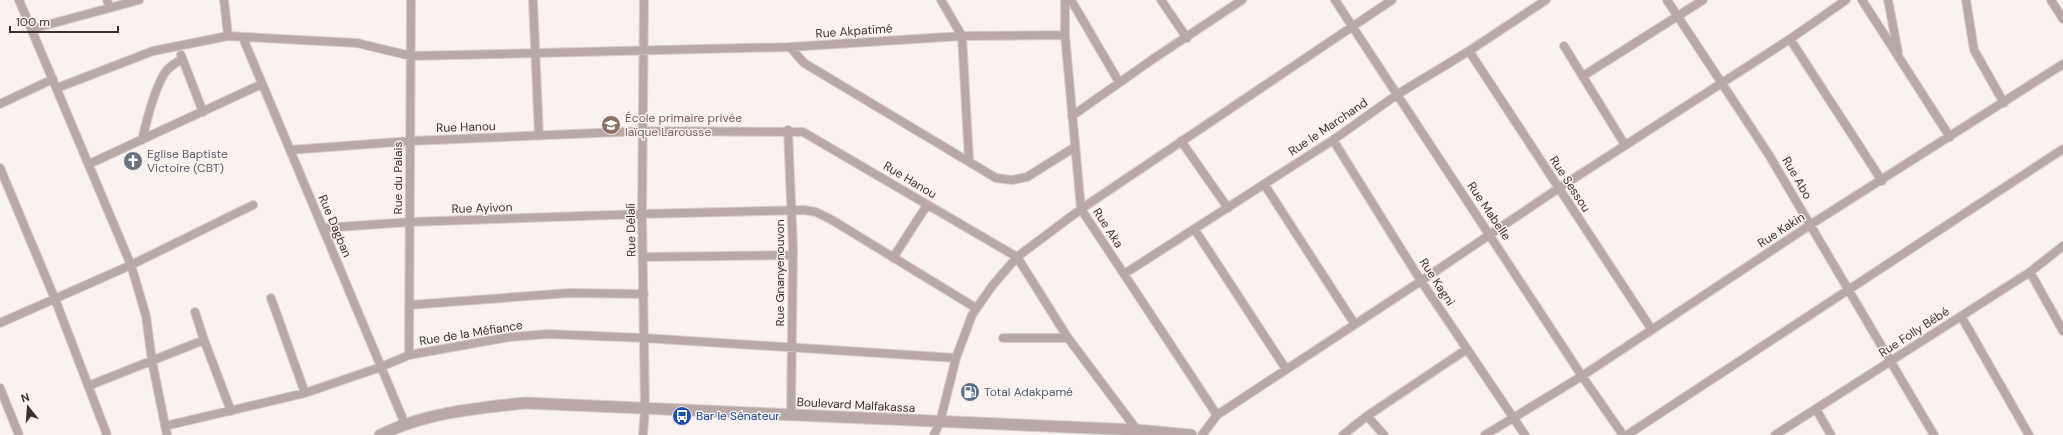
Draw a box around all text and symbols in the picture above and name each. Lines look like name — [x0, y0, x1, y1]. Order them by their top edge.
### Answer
scale bar — [10, 8, 118, 34]
text: 100 m — [16, 14, 50, 30]
street label: Rue Akpatimé — [815, 20, 893, 42]
street label: Rue le Marchand — [1285, 95, 1371, 159]
place label: École primaire privée laïque Larousse — [625, 110, 742, 140]
school or university icon: École primaire privée laïque Larousse — [600, 114, 622, 136]
street label: Rue Hanou — [436, 118, 496, 136]
street label: Rue du Palais — [390, 142, 406, 214]
place label: Eglise Baptiste Victoire (CBT) — [147, 146, 228, 176]
church icon: Eglise Baptiste Victoire (CBT) — [122, 150, 144, 172]
street label: Rue Sessou — [1546, 153, 1594, 215]
street label: Rue Abo — [1778, 154, 1816, 202]
street label: Rue Hanou — [880, 158, 940, 202]
street label: Rue Mabelle — [1464, 179, 1515, 243]
street label: Rue Dagban — [315, 192, 355, 260]
street label: Rue Ayivon — [451, 199, 513, 217]
street label: Rue Délali — [623, 203, 639, 257]
street label: Rue Aka — [1089, 205, 1127, 251]
street label: Rue Kakin — [1754, 209, 1808, 251]
street label: Rue Gnanyenouvon — [772, 219, 788, 327]
street label: Rue Kagni — [1416, 255, 1458, 309]
street label: Rue Folly Bébé — [1876, 303, 1952, 361]
street label: Rue de la Méfiance — [418, 317, 524, 349]
fuel station icon: Total Adakpamé — [959, 381, 981, 403]
place label: Total Adakpamé — [984, 384, 1073, 400]
north arrow — [8, 387, 48, 427]
text: N — [19, 390, 31, 405]
street label: Boulevard Malfakassa — [796, 394, 916, 416]
bus stop icon: Bar le Sénateur — [671, 405, 693, 427]
place label: Bar le Sénateur — [696, 408, 780, 424]

